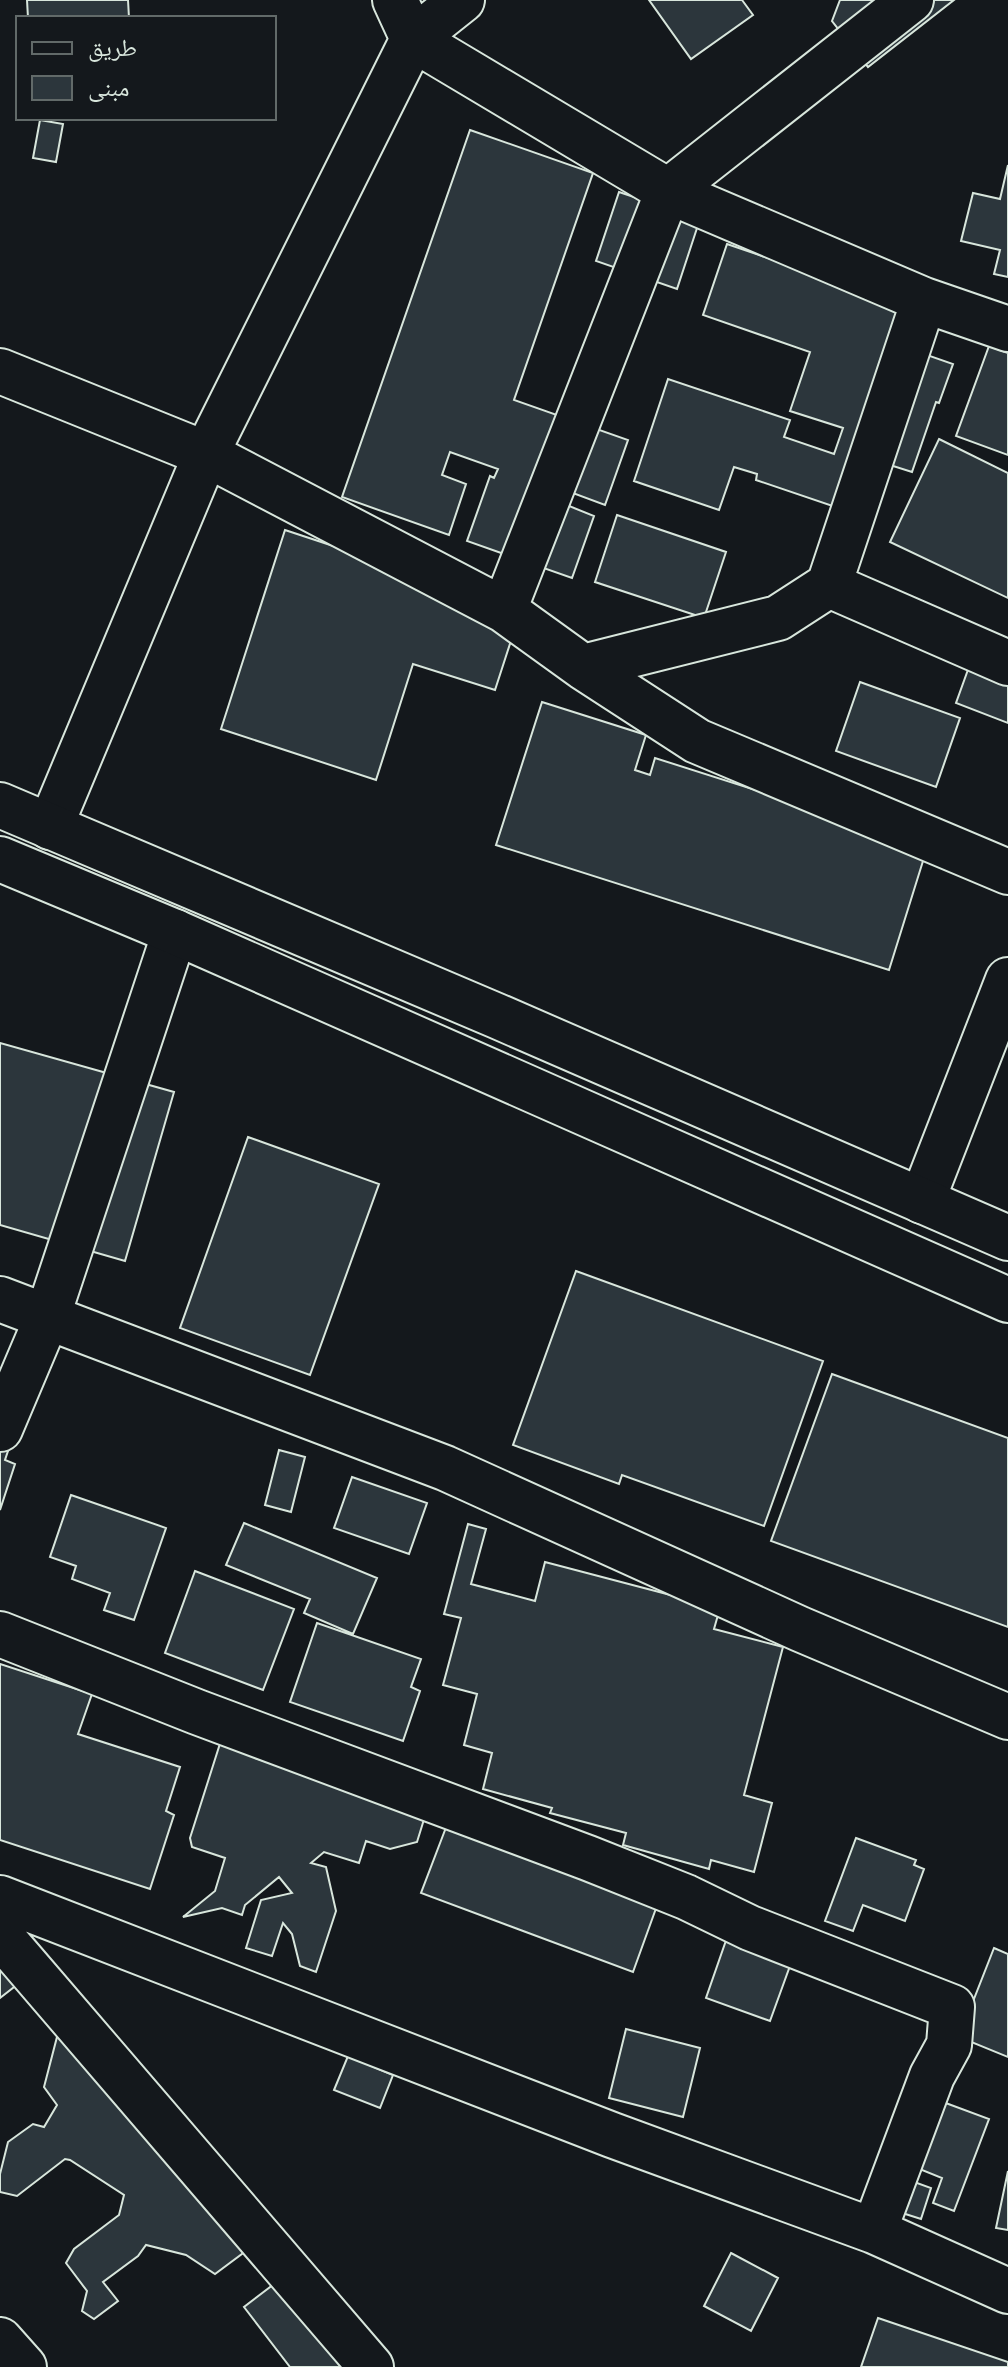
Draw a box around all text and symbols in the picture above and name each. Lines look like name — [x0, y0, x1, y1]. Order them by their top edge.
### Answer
legend — [16, 16, 276, 120]
text: طريق — [88, 29, 137, 65]
text: مبنى — [88, 69, 129, 105]

